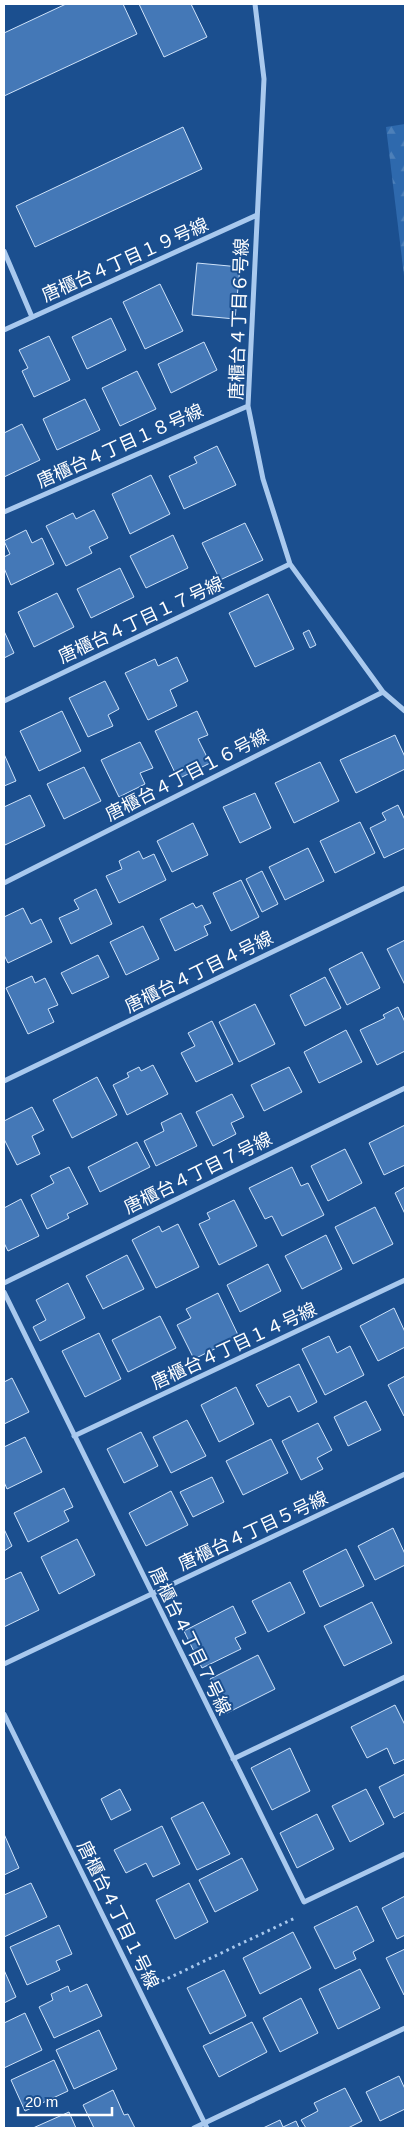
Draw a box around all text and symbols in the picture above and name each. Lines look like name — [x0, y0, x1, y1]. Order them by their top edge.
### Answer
street label: 唐櫃台４丁目１９号線 — [39, 214, 211, 306]
street label: 唐櫃台４丁目６号線 — [226, 238, 252, 400]
street label: 唐櫃台４丁目１８号線 — [34, 400, 206, 492]
street label: 唐櫃台４丁目１７号線 — [55, 573, 227, 667]
street label: 唐櫃台４丁目１６号線 — [102, 725, 272, 825]
street label: 唐櫃台４丁目４号線 — [122, 928, 276, 1016]
street label: 唐櫃台４丁目７号線 — [121, 1129, 275, 1217]
street label: 唐櫃台４丁目１４号線 — [148, 1299, 320, 1393]
street label: 唐櫃台４丁目５号線 — [175, 1488, 331, 1574]
street label: 唐櫃台４丁目７号線 — [146, 1564, 234, 1718]
street label: 唐櫃台４丁目１号線 — [74, 1838, 162, 1992]
scale bar — [18, 2084, 111, 2116]
text: 20 m — [25, 2093, 58, 2110]

